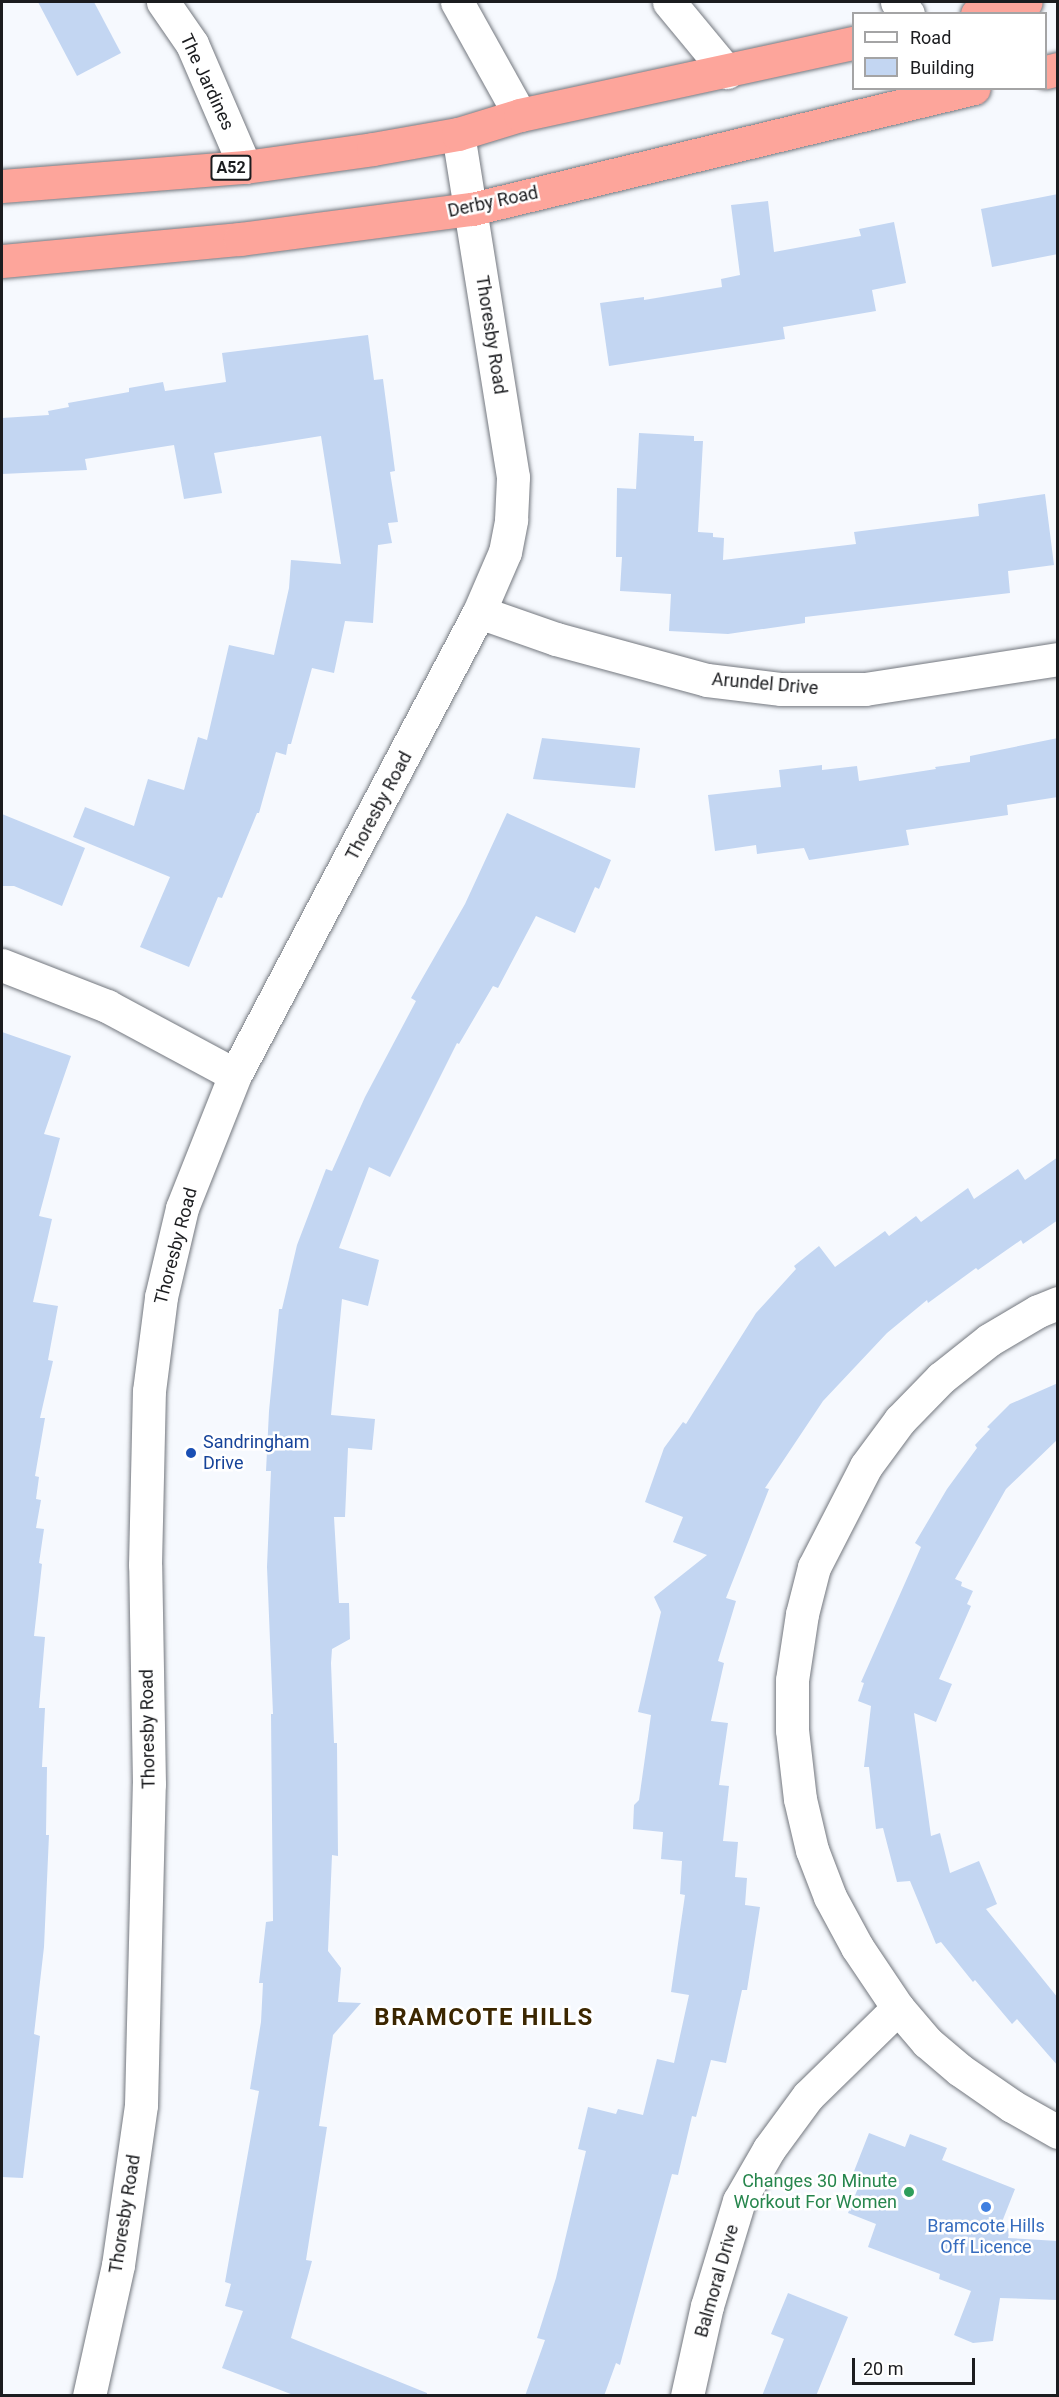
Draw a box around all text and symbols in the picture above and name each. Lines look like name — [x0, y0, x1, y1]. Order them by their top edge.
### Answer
legend — [852, 12, 1047, 90]
text: Road — [910, 27, 951, 48]
street label: The Jardines — [175, 30, 239, 134]
text: Building — [910, 57, 974, 78]
road number: A52 — [210, 155, 252, 181]
street label: Derby Road — [446, 182, 540, 222]
street label: Thoresby Road — [471, 274, 511, 396]
street label: Arundel Drive — [711, 669, 819, 699]
street label: Thoresby Road — [341, 748, 417, 864]
street label: Thoresby Road — [150, 1185, 202, 1307]
place label: Sandringham Drive — [203, 1432, 310, 1474]
marker: Sandringham Drive — [184, 1446, 198, 1460]
street label: Thoresby Road — [136, 1669, 160, 1789]
district label: BRAMCOTE HILLS — [374, 2004, 594, 2032]
street label: Thoresby Road — [105, 2153, 145, 2275]
place label: Changes 30 Minute Workout For Women — [733, 2171, 897, 2214]
marker: Changes 30 Minute Workout For Women — [902, 2185, 916, 2199]
marker: Bramcote Hills Off Licence — [979, 2200, 993, 2214]
place label: Bramcote Hills Off Licence — [927, 2216, 1045, 2258]
street label: Balmoral Drive — [691, 2222, 743, 2340]
scale bar — [855, 2346, 978, 2384]
text: 20 m — [863, 2358, 903, 2379]

